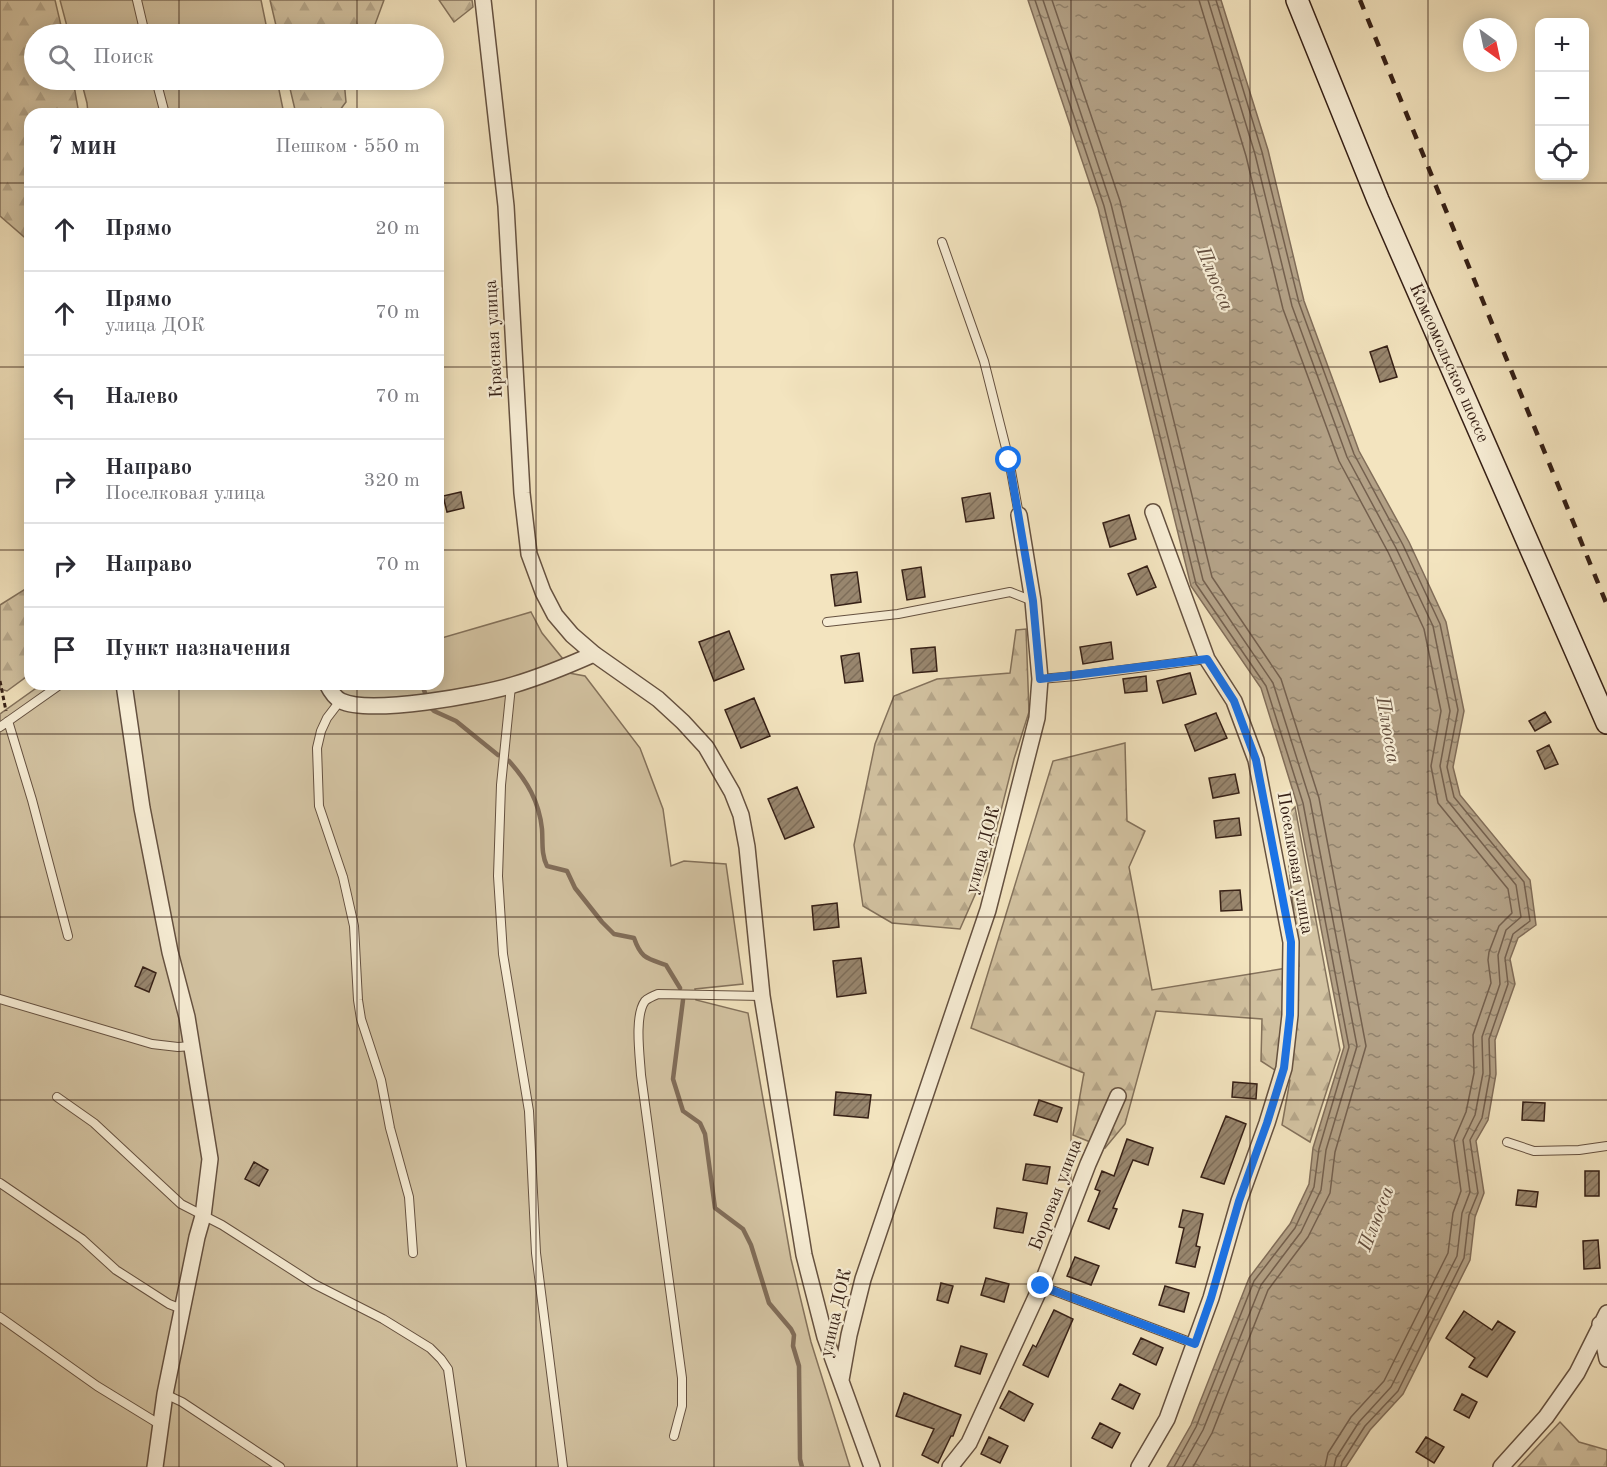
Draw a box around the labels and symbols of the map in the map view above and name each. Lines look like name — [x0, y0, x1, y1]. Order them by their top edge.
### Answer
north arrow — [1463, 18, 1517, 72]
water label: Плюсса — [1191, 243, 1237, 314]
street label: Красная улица — [482, 279, 506, 399]
street label: Комсомольское шоссе — [1406, 281, 1492, 445]
route start — [995, 446, 1021, 472]
water label: Плюсса — [1371, 694, 1403, 765]
street label: Поселковая улица — [1274, 790, 1316, 936]
street label: улица ДОК — [963, 804, 1003, 896]
street label: Боровая улица — [1026, 1137, 1086, 1253]
water label: Плюсса — [1355, 1184, 1399, 1255]
street label: улица ДОК — [817, 1267, 855, 1359]
route end — [1027, 1272, 1053, 1298]

